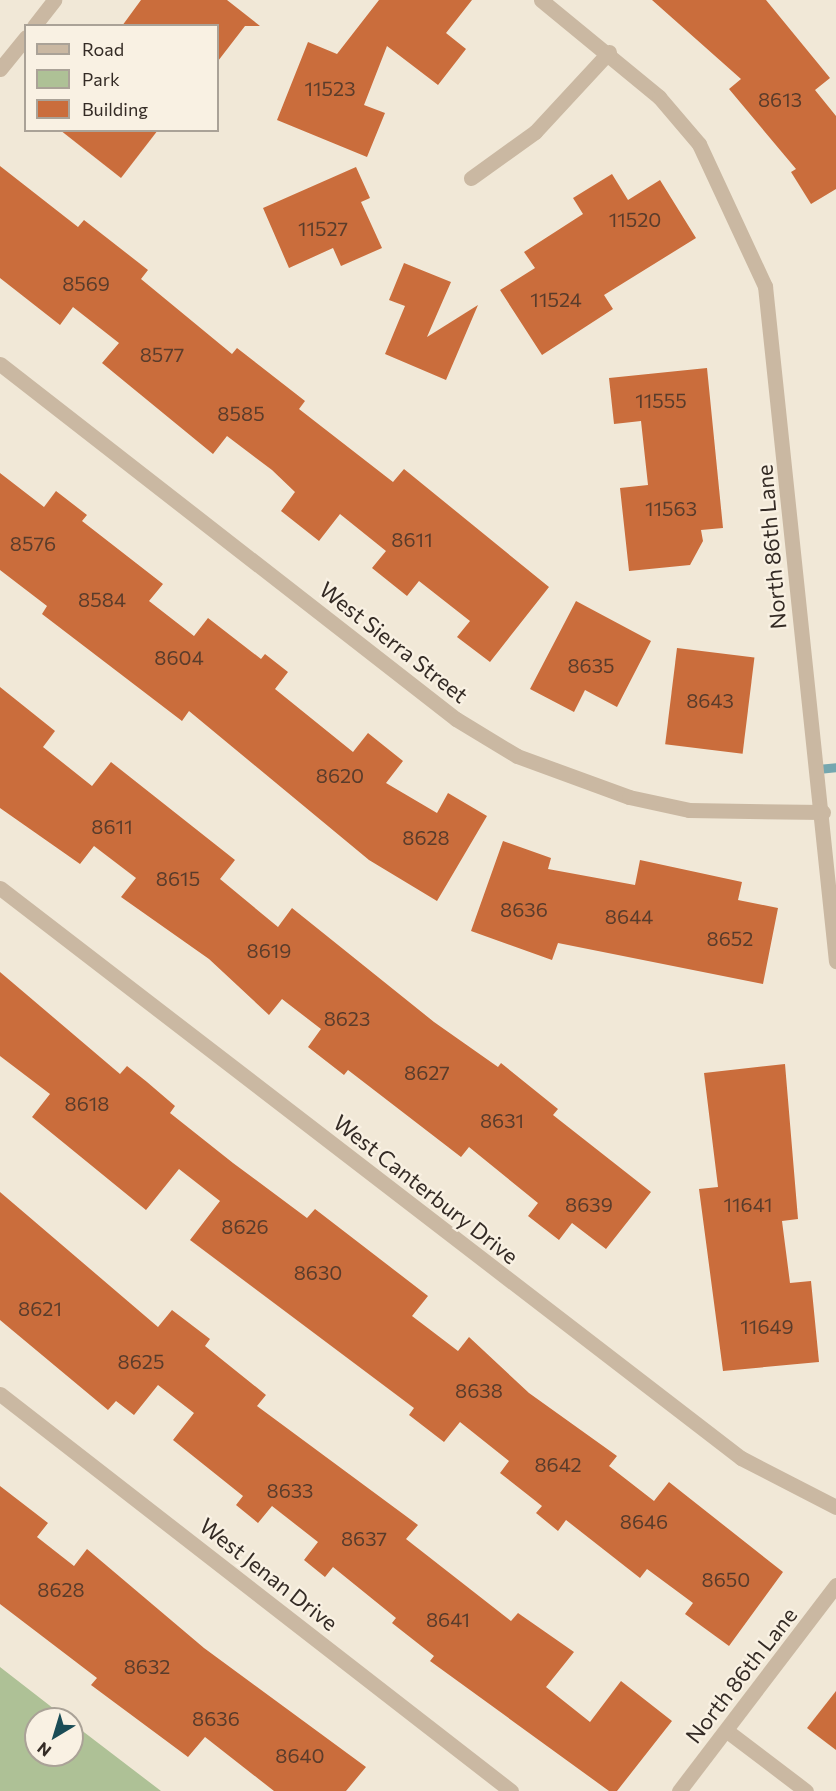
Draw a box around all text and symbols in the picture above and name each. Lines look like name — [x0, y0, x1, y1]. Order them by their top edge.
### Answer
legend — [24, 24, 219, 132]
text: Road — [82, 38, 124, 60]
text: Park — [82, 68, 120, 90]
house number: 11523 — [304, 76, 356, 100]
house number: 8613 — [758, 87, 802, 111]
text: Building — [82, 98, 148, 120]
house number: 11520 — [609, 207, 661, 231]
house number: 11527 — [298, 216, 348, 240]
house number: 8569 — [62, 271, 110, 295]
house number: 11524 — [530, 287, 582, 311]
house number: 8577 — [140, 342, 184, 366]
house number: 11555 — [635, 388, 687, 412]
house number: 8585 — [217, 401, 265, 425]
street label: North 86th Lane — [751, 464, 791, 630]
house number: 11563 — [645, 496, 697, 520]
house number: 8611 — [391, 527, 433, 551]
house number: 8576 — [10, 531, 56, 555]
street label: West Sierra Street — [315, 576, 473, 708]
house number: 8584 — [78, 587, 126, 611]
house number: 8604 — [154, 645, 204, 669]
house number: 8635 — [567, 653, 615, 677]
house number: 8643 — [686, 688, 734, 712]
house number: 8620 — [316, 763, 364, 787]
house number: 8611 — [91, 814, 133, 838]
house number: 8628 — [402, 825, 450, 849]
house number: 8615 — [156, 866, 200, 890]
house number: 8636 — [500, 897, 548, 921]
house number: 8644 — [605, 904, 653, 928]
house number: 8652 — [707, 926, 753, 950]
house number: 8619 — [247, 938, 291, 962]
house number: 8623 — [324, 1006, 370, 1030]
house number: 8627 — [404, 1060, 450, 1084]
house number: 8618 — [65, 1091, 109, 1115]
house number: 8631 — [480, 1108, 524, 1132]
street label: West Canterbury Drive — [328, 1109, 524, 1269]
house number: 8639 — [565, 1192, 613, 1216]
house number: 11641 — [723, 1192, 773, 1216]
house number: 8626 — [221, 1214, 269, 1238]
house number: 8630 — [294, 1260, 342, 1284]
house number: 8621 — [18, 1296, 62, 1320]
house number: 11649 — [740, 1314, 794, 1338]
house number: 8625 — [118, 1349, 164, 1373]
house number: 8638 — [455, 1378, 503, 1402]
house number: 8642 — [534, 1452, 582, 1476]
house number: 8633 — [267, 1478, 313, 1502]
house number: 8646 — [620, 1509, 668, 1533]
street label: West Jenan Drive — [195, 1512, 343, 1636]
house number: 8637 — [341, 1526, 387, 1550]
house number: 8650 — [702, 1567, 750, 1591]
house number: 8628 — [37, 1577, 85, 1601]
street label: North 86th Lane — [680, 1602, 802, 1748]
house number: 8641 — [426, 1607, 470, 1631]
house number: 8632 — [124, 1654, 170, 1678]
house number: 8636 — [192, 1706, 240, 1730]
north arrow — [24, 1707, 84, 1767]
text: N — [33, 1739, 54, 1761]
house number: 8640 — [275, 1743, 325, 1767]

